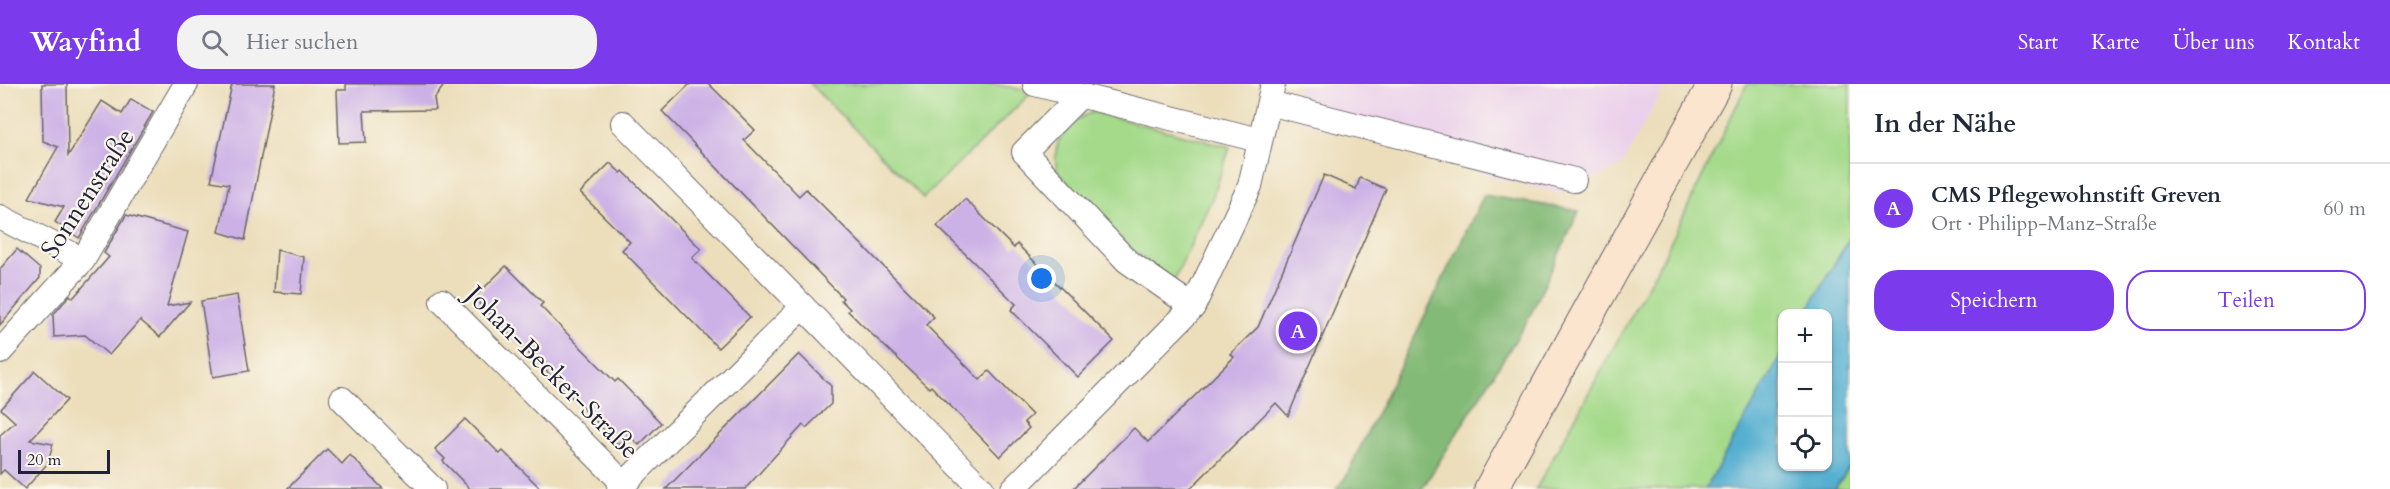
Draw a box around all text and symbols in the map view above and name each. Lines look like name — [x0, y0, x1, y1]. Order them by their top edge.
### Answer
search box — [177, 15, 597, 69]
text: Wayfind — [30, 23, 141, 61]
icon: search — [198, 26, 231, 59]
text: Hier suchen — [246, 27, 358, 57]
text: Start — [2018, 28, 2058, 57]
text: Karte — [2091, 28, 2140, 57]
text: Über uns — [2173, 28, 2255, 57]
text: Kontakt — [2288, 28, 2360, 57]
text: In der Nähe — [1874, 106, 2016, 141]
street label: Sonnenstraße — [32, 122, 142, 265]
text: CMS Pflegewohnstift Greven — [1931, 180, 2221, 210]
text: A — [1886, 195, 1901, 222]
text: 60 m — [2323, 195, 2366, 222]
text: Ort · Philipp-Manz-Straße — [1931, 210, 2157, 237]
your location — [1027, 264, 1056, 293]
button: Speichern — [1874, 270, 2114, 331]
button: Teilen — [2126, 270, 2366, 331]
street label: Johan-Becker-Straße — [455, 275, 647, 467]
pin: A — [1278, 308, 1318, 354]
map controls — [1778, 309, 1832, 471]
button: + — [1778, 309, 1832, 363]
button: − — [1778, 363, 1832, 417]
button: locate — [1778, 417, 1832, 471]
scale bar — [18, 447, 110, 474]
text: 20 m — [27, 449, 61, 471]

